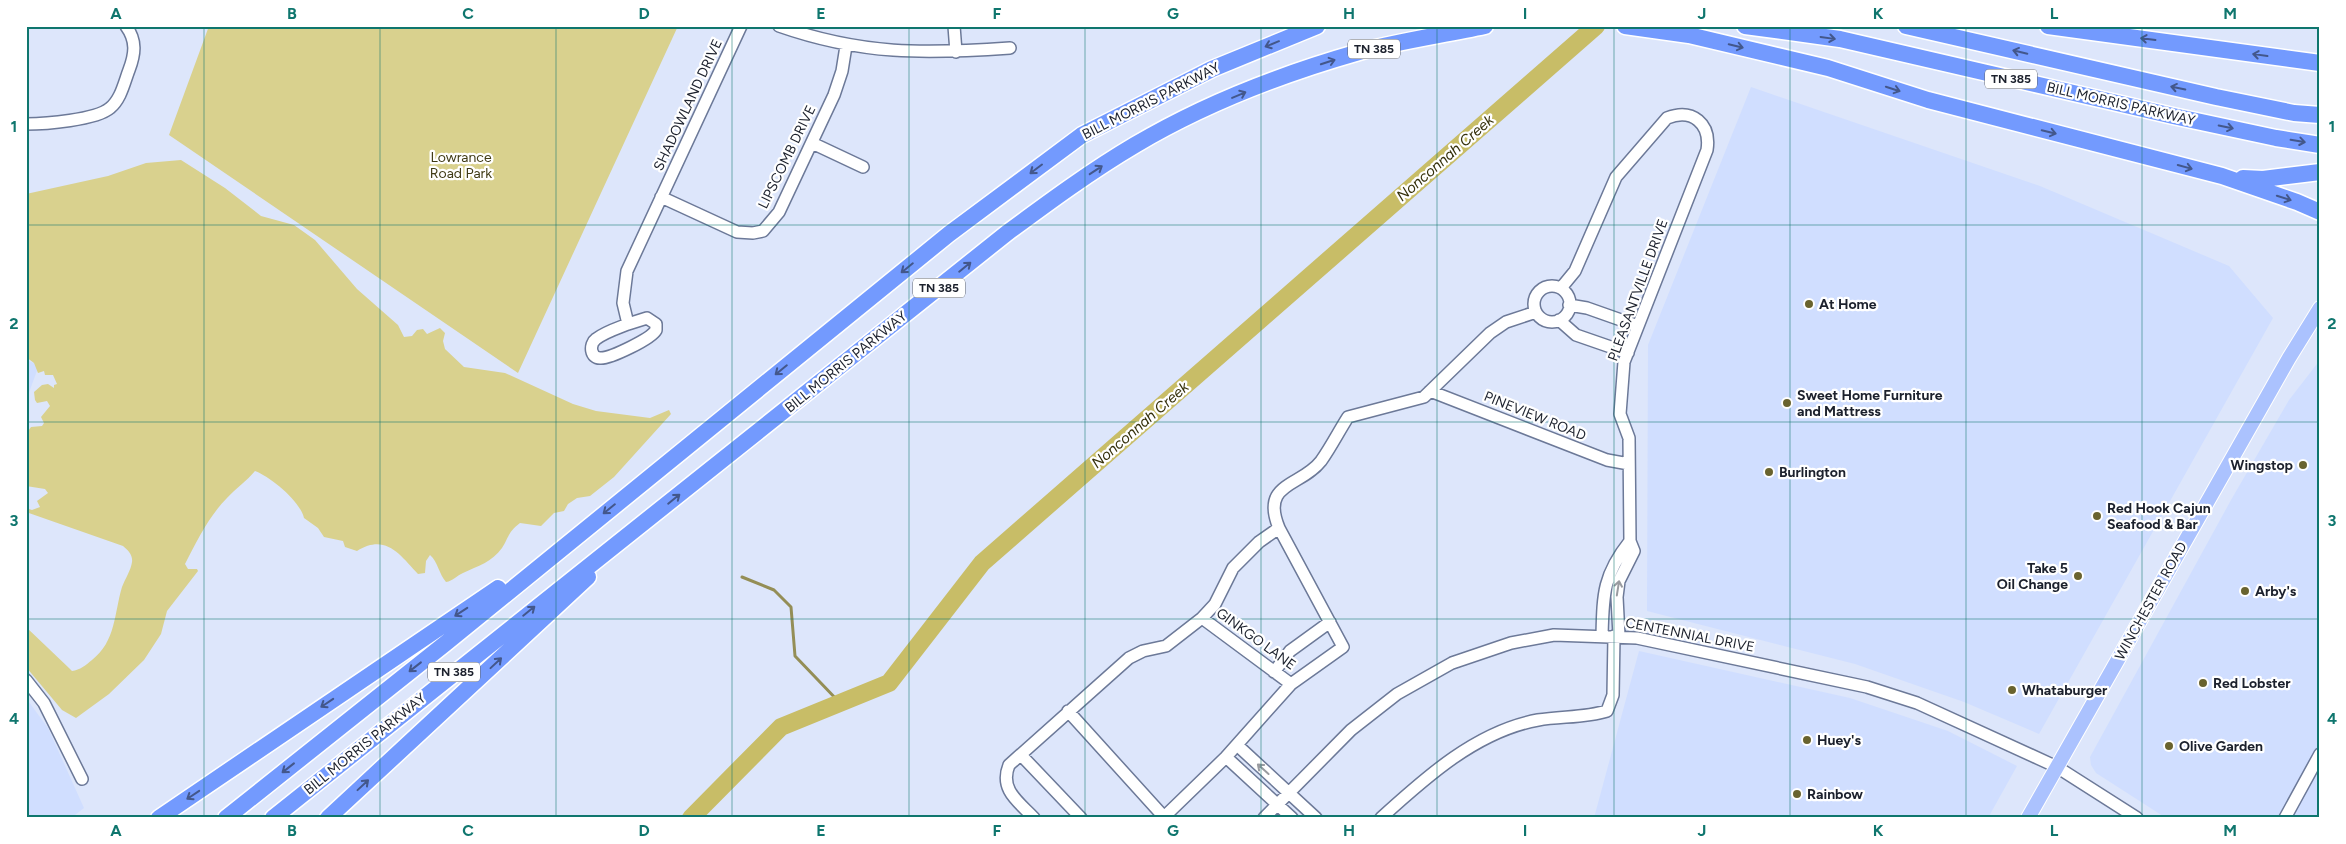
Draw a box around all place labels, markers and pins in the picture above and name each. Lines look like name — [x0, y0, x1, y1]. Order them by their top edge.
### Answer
place label: At Home — [1819, 296, 1877, 313]
marker: At Home — [1803, 298, 1815, 310]
place label: Sweet Home Furniture and Mattress — [1797, 387, 1943, 420]
marker: Sweet Home Furniture and Mattress — [1781, 397, 1793, 409]
place label: Wingstop — [2231, 457, 2293, 474]
marker: Wingstop — [2297, 459, 2309, 471]
place label: Burlington — [1779, 464, 1846, 481]
marker: Burlington — [1763, 466, 1775, 478]
place label: Red Hook Cajun Seafood & Bar — [2107, 500, 2211, 533]
marker: Red Hook Cajun Seafood & Bar — [2091, 510, 2103, 522]
place label: Take 5 Oil Change — [1997, 560, 2068, 593]
marker: Take 5 Oil Change — [2072, 570, 2084, 582]
place label: Arby's — [2255, 583, 2297, 600]
marker: Arby's — [2239, 585, 2251, 597]
place label: Red Lobster — [2213, 675, 2291, 692]
marker: Red Lobster — [2197, 677, 2209, 689]
place label: Whataburger — [2022, 682, 2108, 699]
marker: Whataburger — [2006, 684, 2018, 696]
place label: Huey's — [1817, 732, 1861, 749]
marker: Huey's — [1801, 734, 1813, 746]
place label: Olive Garden — [2179, 738, 2263, 755]
marker: Olive Garden — [2163, 740, 2175, 752]
place label: Rainbow — [1807, 786, 1863, 803]
marker: Rainbow — [1791, 788, 1803, 800]

